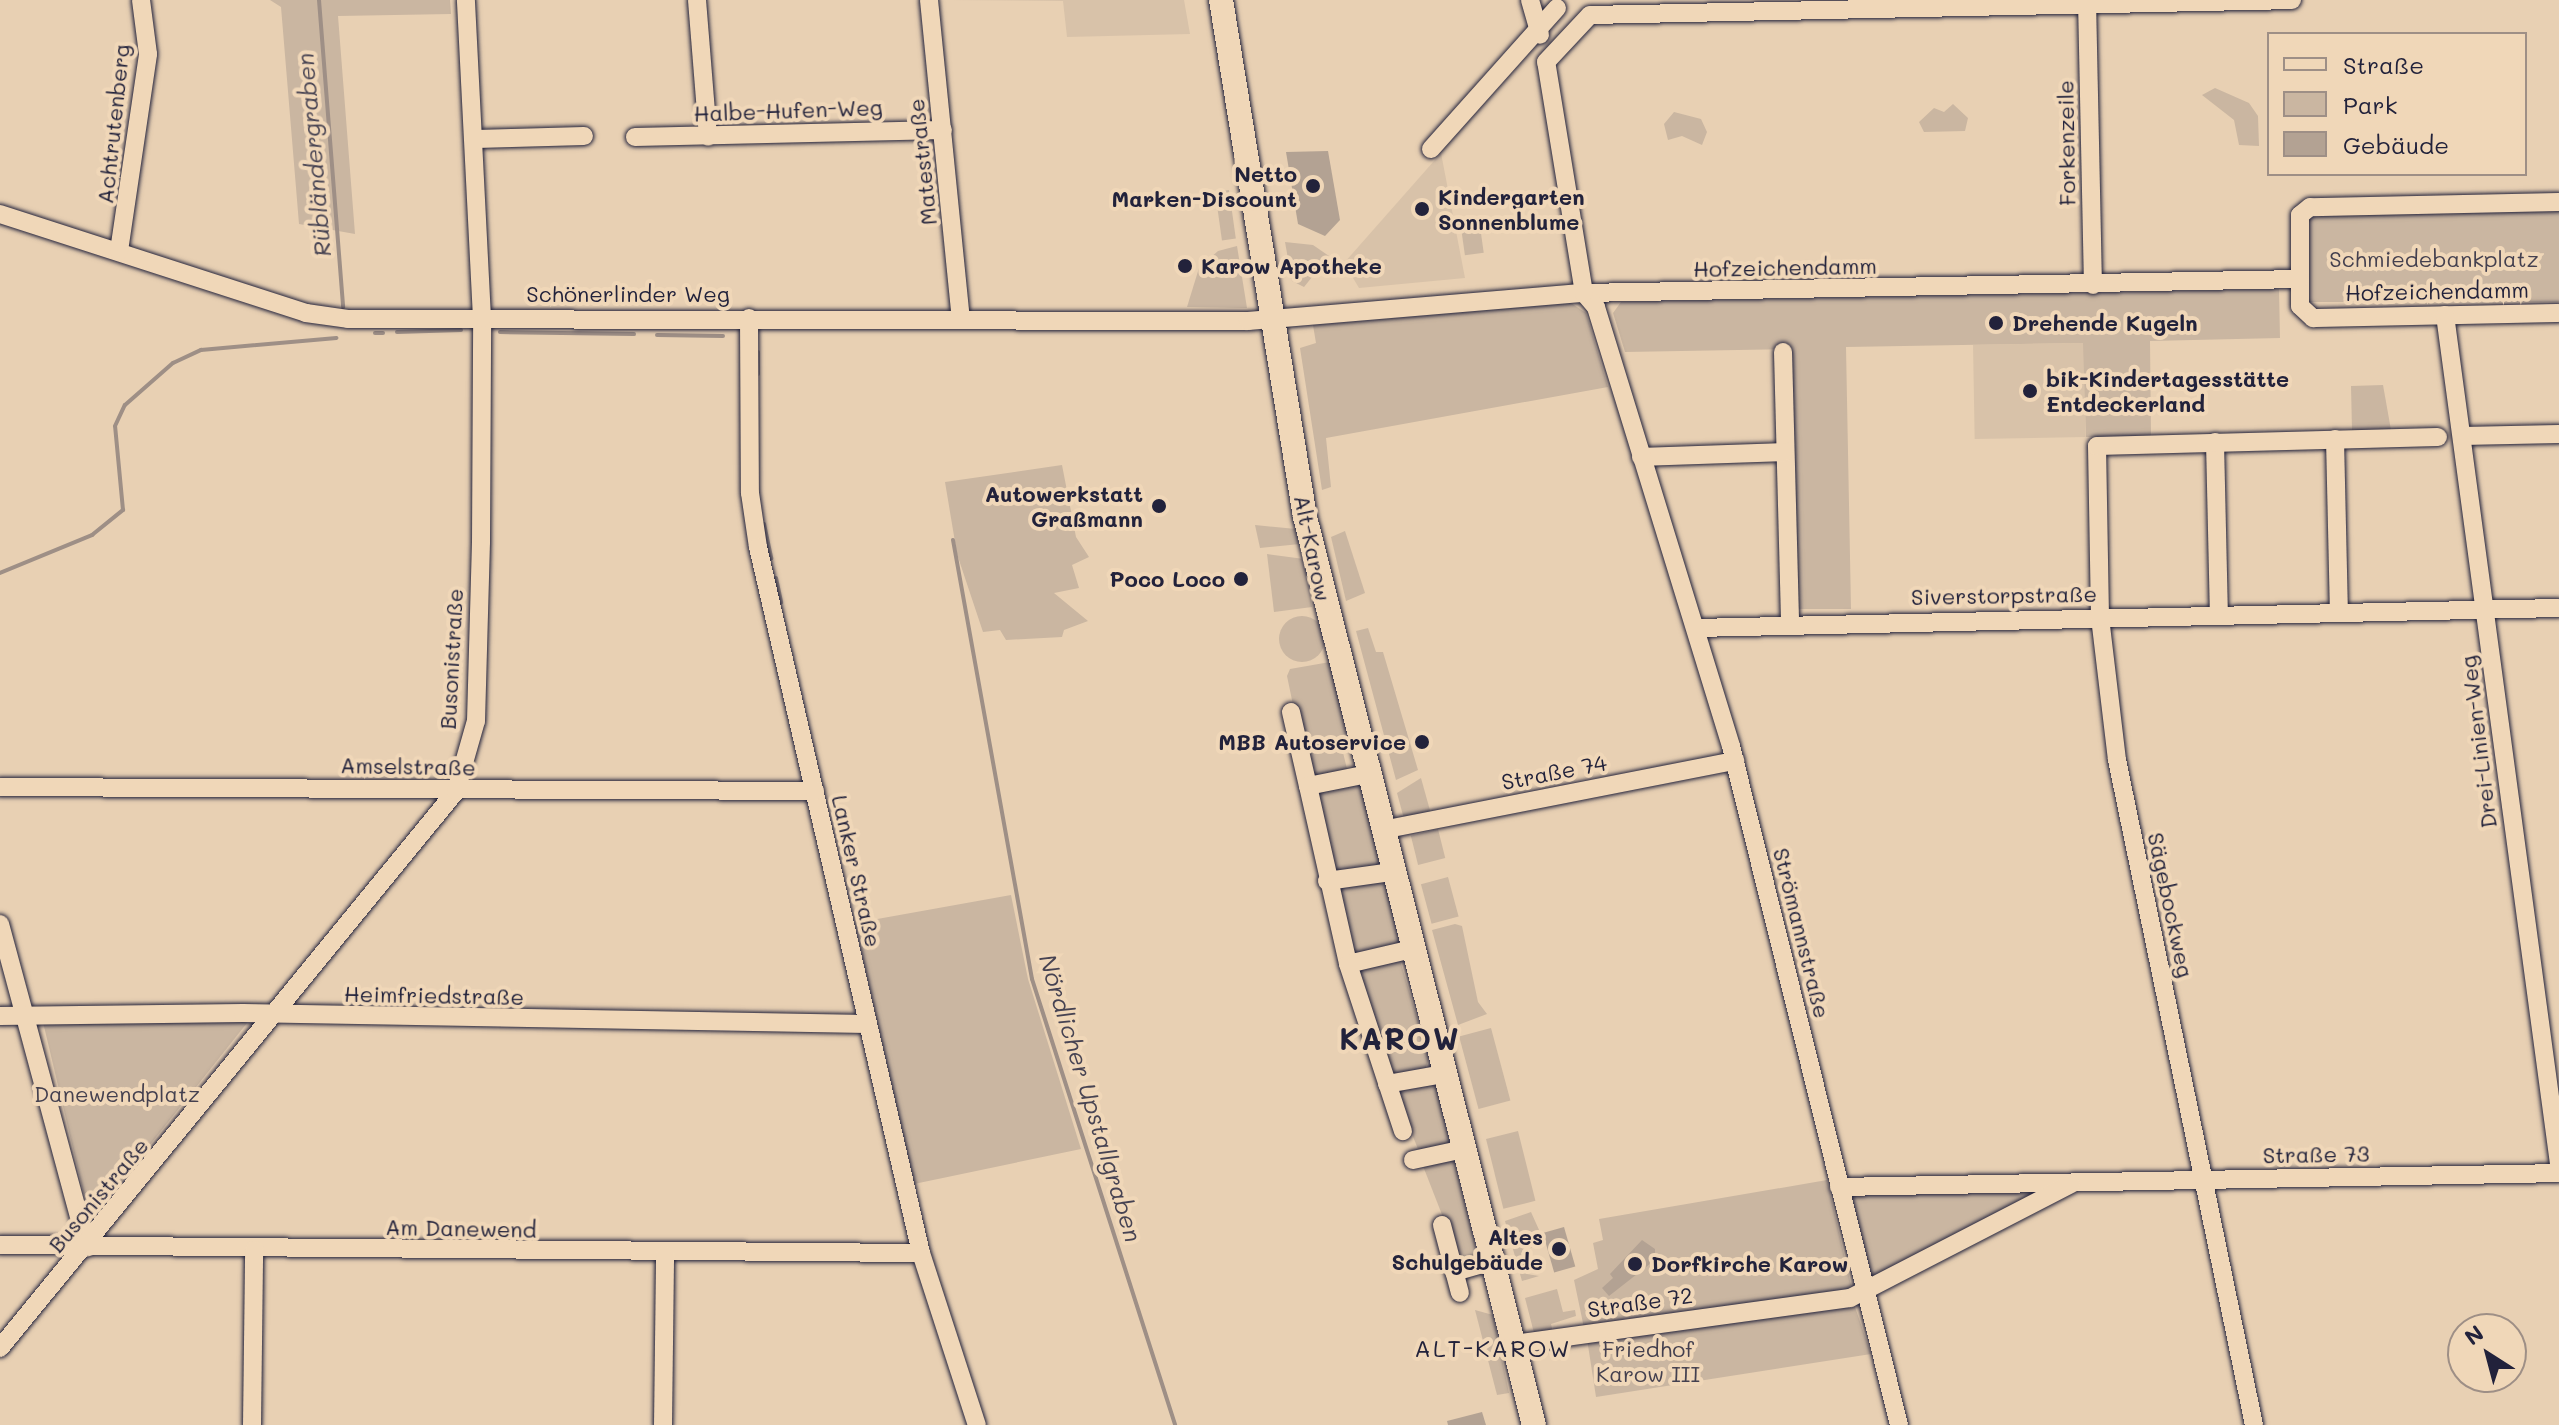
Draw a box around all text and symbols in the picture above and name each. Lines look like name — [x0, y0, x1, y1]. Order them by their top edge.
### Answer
legend — [2267, 32, 2527, 176]
street label: Achtrutenberg — [91, 43, 135, 205]
text: Straße — [2343, 49, 2424, 80]
water label: Rübländergraben — [290, 52, 336, 258]
street label: Forkenzeile — [2052, 80, 2080, 206]
text: Park — [2343, 89, 2397, 120]
street label: Halbe-Hufen-Weg — [693, 94, 883, 126]
street label: Matestraße — [902, 97, 942, 227]
text: Gebäude — [2343, 129, 2449, 160]
place label: Netto Marken-Discount — [1112, 160, 1297, 212]
marker: Netto Marken-Discount — [1304, 177, 1322, 195]
place label: Kindergarten Sonnenblume — [1438, 183, 1585, 234]
marker: Kindergarten Sonnenblume — [1413, 200, 1431, 218]
park label: Schmiedebankplatz — [2329, 246, 2539, 272]
street label: Hofzeichendamm — [1693, 252, 1877, 282]
place label: Karow Apotheke — [1201, 253, 1382, 279]
marker: Karow Apotheke — [1176, 257, 1194, 275]
street label: Hofzeichendamm — [2345, 276, 2529, 306]
street label: Schönerlinder Weg — [526, 281, 730, 307]
place label: Drehende Kugeln — [2012, 310, 2198, 336]
marker: Drehende Kugeln — [1987, 314, 2005, 332]
place label: bik-Kindertagesstätte Entdeckerland — [2046, 365, 2289, 416]
marker: bik-Kindertagesstätte Entdeckerland — [2021, 382, 2039, 400]
place label: Autowerkstatt Graßmann — [985, 480, 1143, 532]
street label: Alt-Karow — [1289, 492, 1337, 604]
marker: Autowerkstatt Graßmann — [1150, 497, 1168, 515]
place label: Poco Loco — [1110, 566, 1225, 592]
marker: Poco Loco — [1232, 570, 1250, 588]
street label: Siverstorpstraße — [1911, 580, 2097, 610]
street label: Busonistraße — [434, 588, 468, 730]
street label: Drei-Linien-Weg — [2454, 654, 2502, 830]
place label: MBB Autoservice — [1218, 729, 1406, 755]
marker: MBB Autoservice — [1413, 733, 1431, 751]
street label: Straße 74 — [1499, 749, 1609, 795]
street label: Amselstraße — [340, 752, 476, 780]
street label: Lanker Straße — [827, 792, 887, 950]
street label: Sägebockweg — [2143, 830, 2199, 980]
street label: Strömannstraße — [1768, 845, 1836, 1021]
water label: Nördlicher Upstallgraben — [1033, 951, 1149, 1245]
street label: Heimfriedstraße — [344, 980, 524, 1010]
district label: KAROW — [1339, 1020, 1461, 1056]
park label: Danewendplatz — [34, 1081, 200, 1107]
street label: Busonistraße — [43, 1132, 153, 1258]
street label: Straße 73 — [2263, 1140, 2369, 1168]
street label: Am Danewend — [385, 1213, 537, 1243]
place label: Altes Schulgebäude — [1391, 1223, 1543, 1274]
marker: Altes Schulgebäude — [1550, 1240, 1568, 1258]
place label: Dorfkirche Karow — [1651, 1251, 1848, 1277]
marker: Dorfkirche Karow — [1626, 1255, 1644, 1273]
street label: Straße 72 — [1586, 1282, 1694, 1322]
north arrow — [2447, 1313, 2527, 1393]
text: N — [2458, 1318, 2489, 1351]
district label: ALT-KAROW — [1414, 1334, 1572, 1362]
park label: Friedhof Karow III — [1596, 1335, 1700, 1386]

